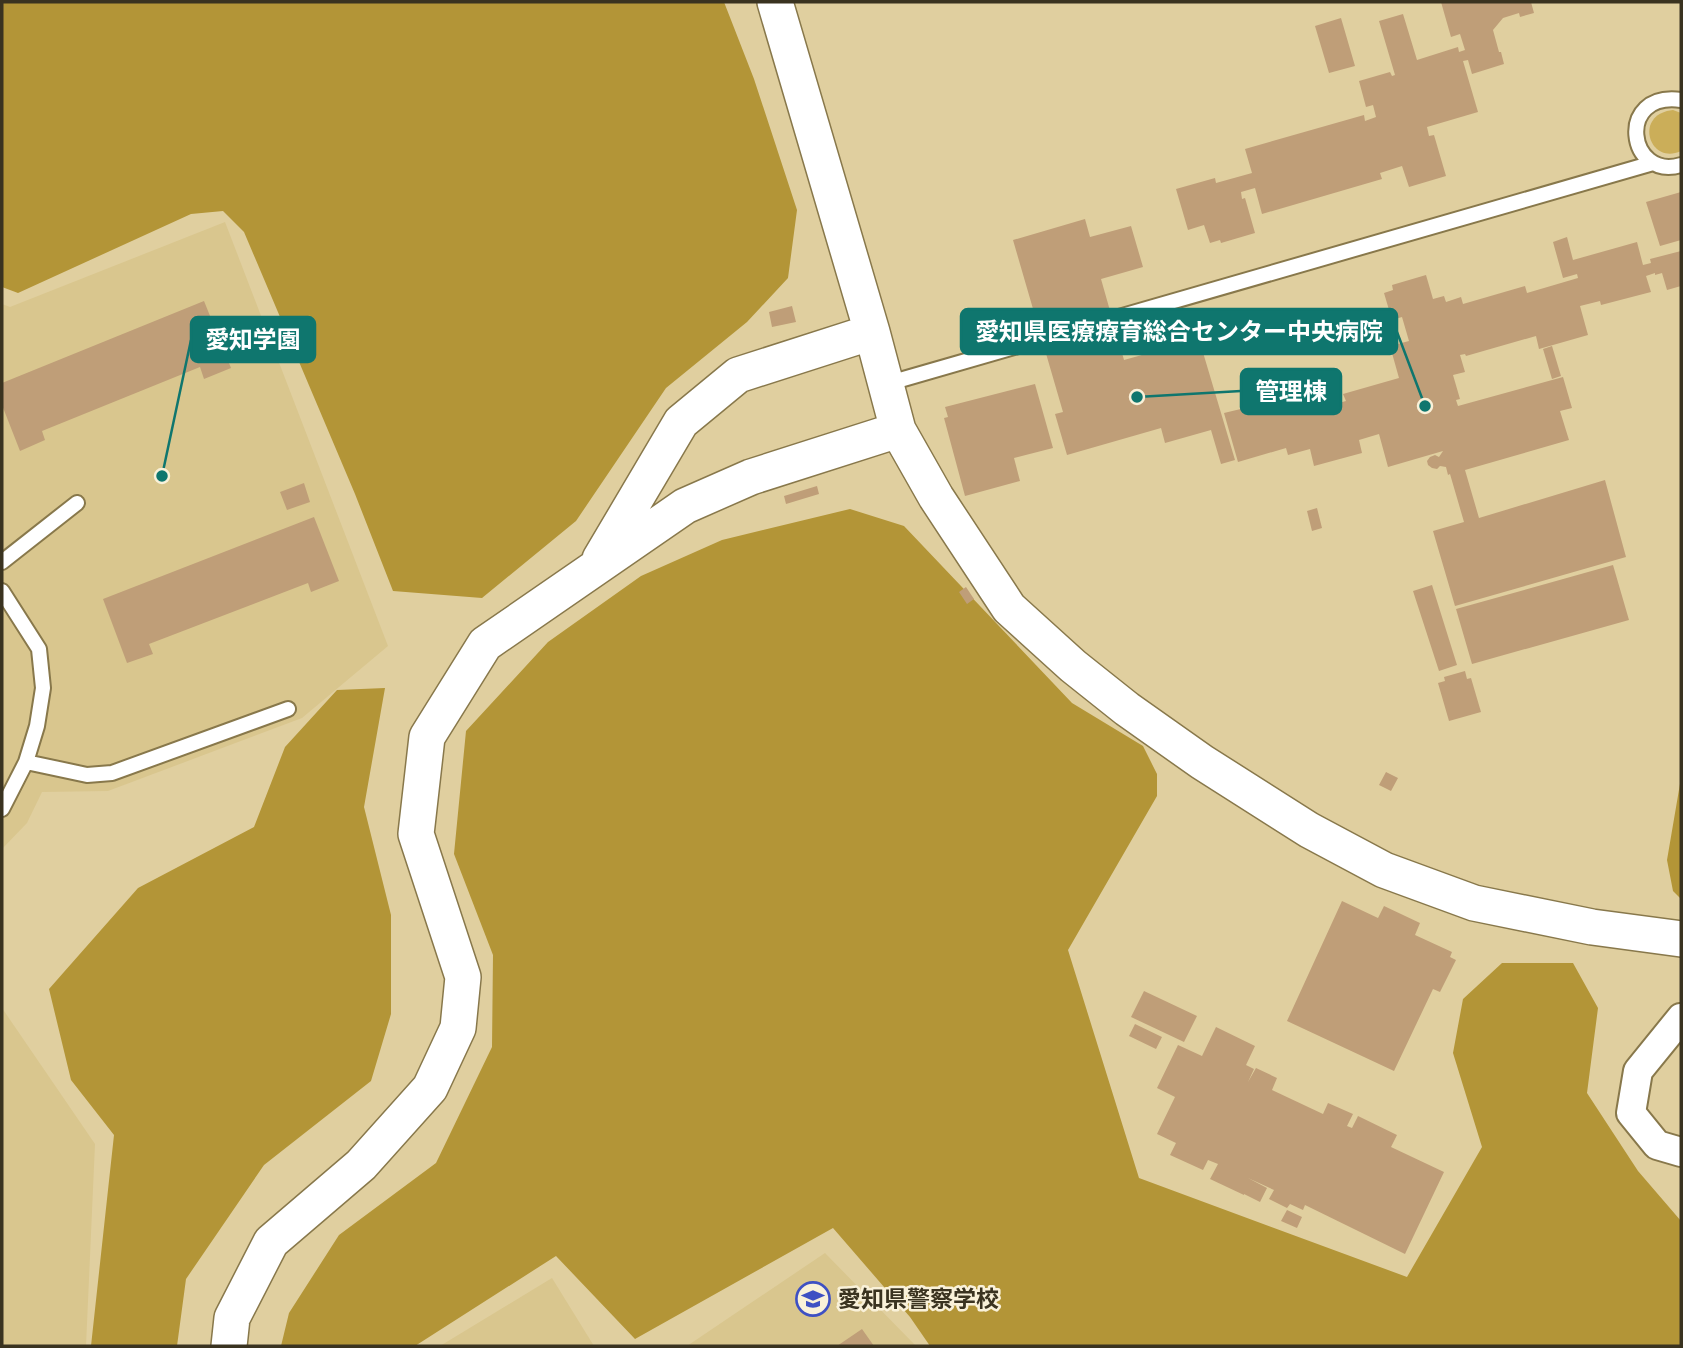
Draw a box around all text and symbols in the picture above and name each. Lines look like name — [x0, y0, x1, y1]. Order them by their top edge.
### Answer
callout: 愛知県医療療育総合センター中央病院 — [961, 309, 1397, 354]
callout: 愛知学園 — [191, 317, 315, 362]
text: 愛知県医療療育総合センター中央病院 — [975, 317, 1383, 346]
text: 愛知学園 — [205, 325, 301, 354]
callout: 管理棟 — [1241, 369, 1341, 414]
text: 管理棟 — [1255, 377, 1327, 406]
school or university icon: 愛知県警察学校 — [794, 1280, 832, 1318]
place label: 愛知県警察学校 — [838, 1285, 999, 1313]

